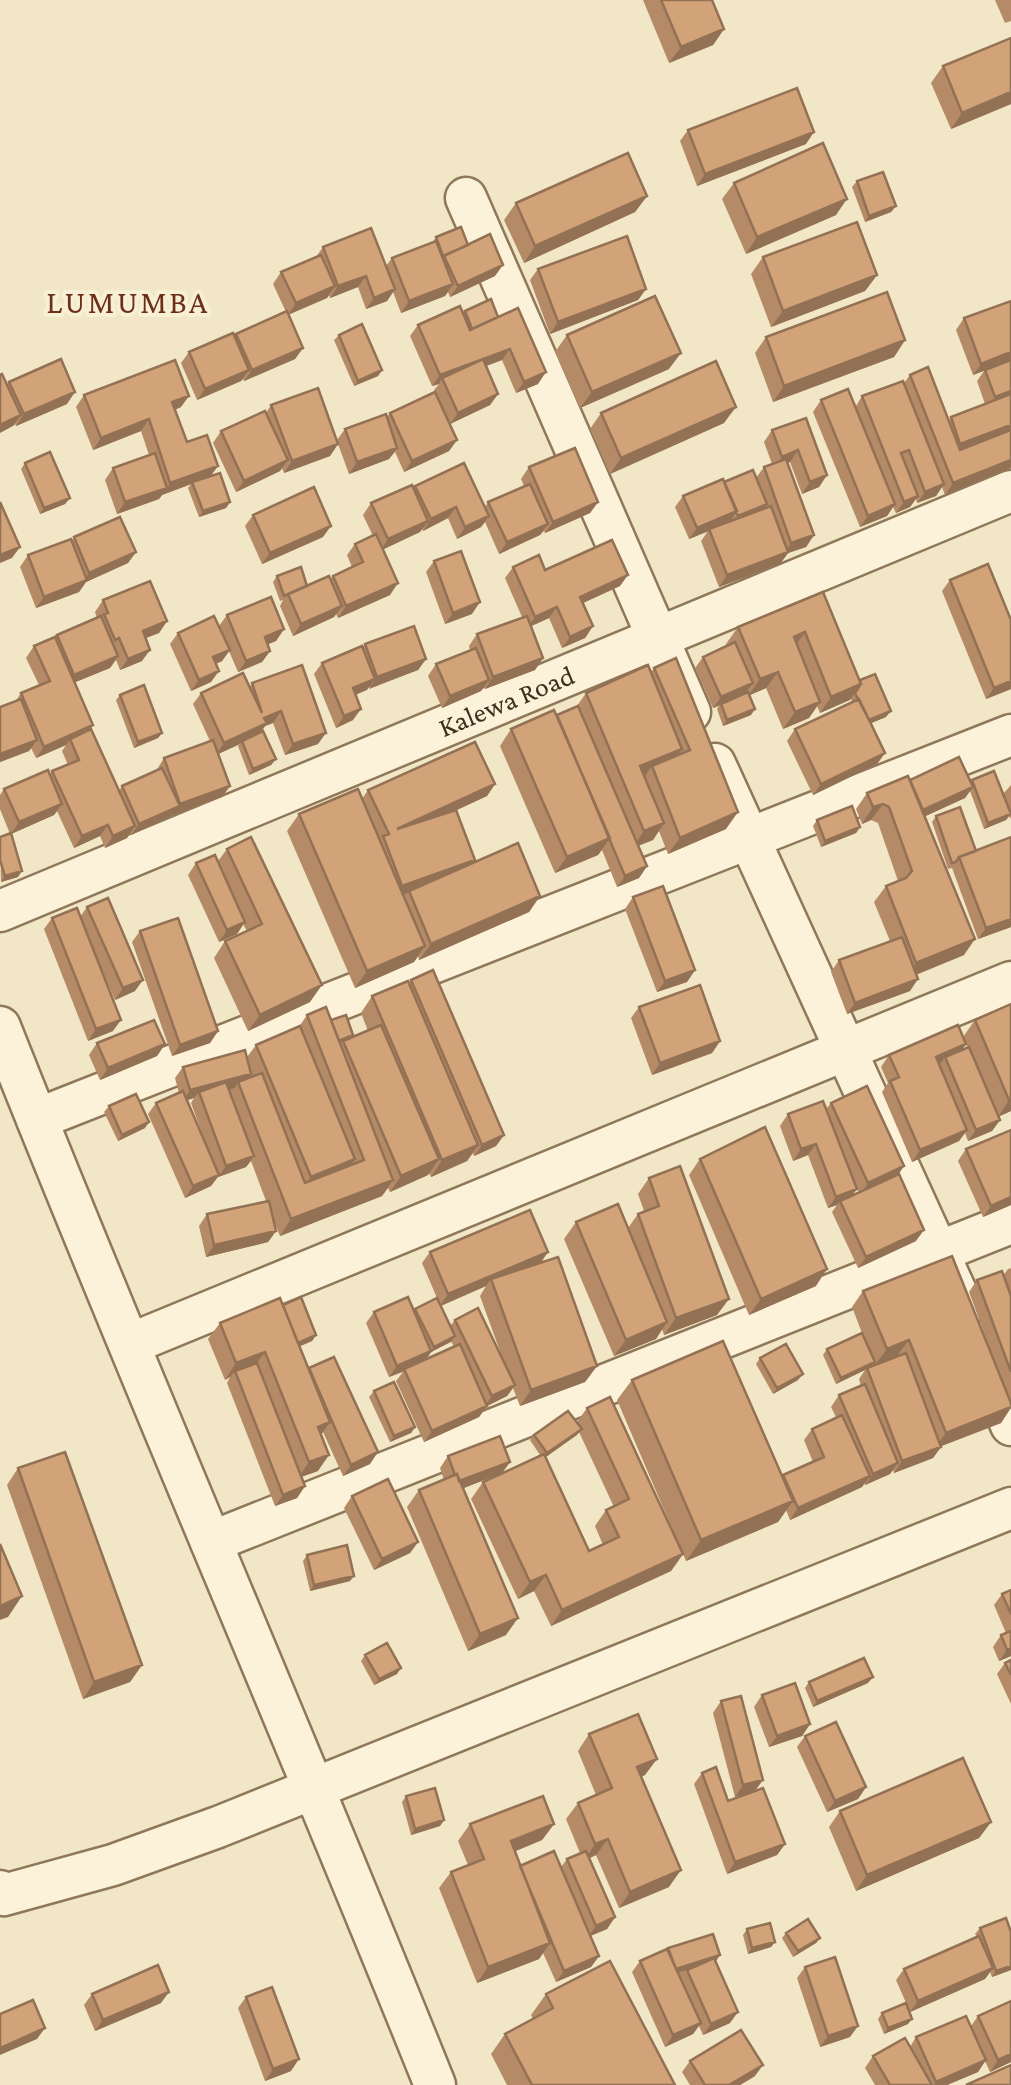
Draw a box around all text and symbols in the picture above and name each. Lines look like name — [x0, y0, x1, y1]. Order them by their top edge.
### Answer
district label: LUMUMBA — [46, 284, 210, 320]
street label: Kalewa Road — [434, 659, 579, 743]

